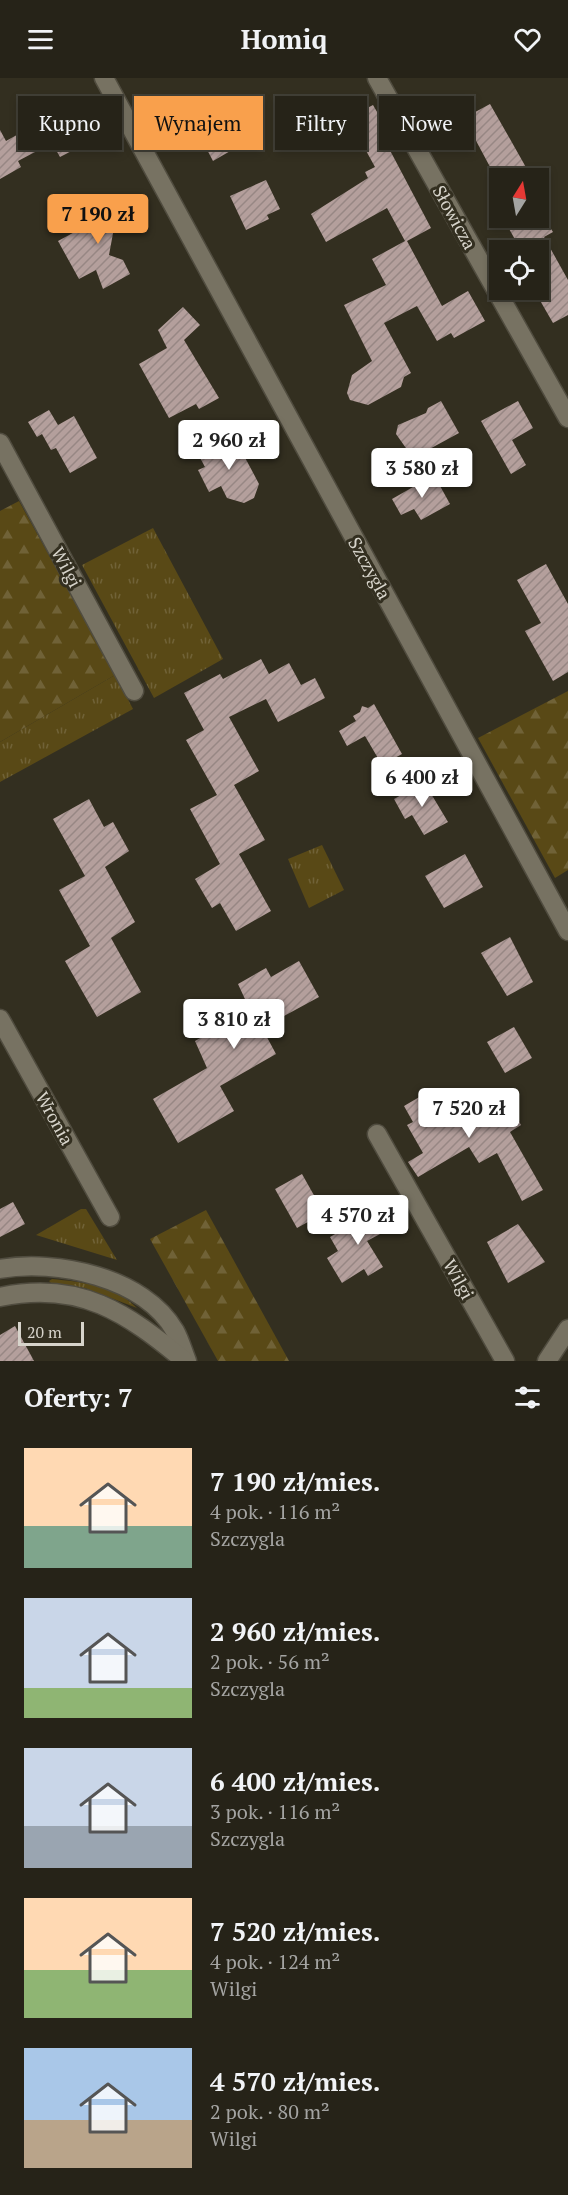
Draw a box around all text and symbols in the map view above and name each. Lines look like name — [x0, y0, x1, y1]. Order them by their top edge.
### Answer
text: Homiq — [241, 21, 327, 57]
icon: menu — [24, 23, 57, 56]
icon: heart — [511, 23, 544, 56]
chip: Kupno — [18, 96, 122, 150]
chip: Wynajem — [134, 96, 263, 150]
chip: Filtry — [275, 96, 367, 150]
chip: Nowe — [379, 96, 474, 150]
north arrow — [489, 168, 549, 228]
map controls — [489, 168, 549, 300]
street label: Słowicza — [428, 181, 482, 253]
pin: 7 190 zł — [36, 194, 160, 245]
text: 7 190 zł — [61, 200, 135, 227]
button: locate — [489, 240, 549, 300]
pin: 2 960 zł — [167, 420, 291, 471]
text: 2 960 zł — [192, 426, 266, 453]
pin: 3 580 zł — [360, 448, 484, 499]
text: 3 580 zł — [385, 454, 459, 481]
street label: Szczygla — [343, 533, 397, 603]
street label: Wilgi — [46, 543, 88, 591]
pin: 6 400 zł — [360, 757, 484, 808]
text: 6 400 zł — [385, 763, 459, 790]
pin: 3 810 zł — [172, 999, 296, 1050]
text: 3 810 zł — [197, 1005, 271, 1032]
street label: Wronia — [31, 1087, 79, 1149]
pin: 7 520 zł — [407, 1088, 531, 1139]
text: 7 520 zł — [432, 1094, 506, 1121]
pin: 4 570 zł — [296, 1195, 420, 1246]
text: 4 570 zł — [321, 1201, 395, 1228]
street label: Wilgi — [438, 1255, 480, 1303]
scale bar — [18, 1319, 84, 1346]
text: 20 m — [27, 1321, 62, 1343]
text: Oferty: 7 — [24, 1380, 133, 1414]
icon: filters — [511, 1381, 544, 1414]
text: 7 190 zł/mies. — [210, 1464, 380, 1498]
icon: home — [72, 1472, 144, 1544]
text: 4 pok. · 116 m² — [210, 1498, 340, 1525]
text: Szczygla — [210, 1525, 285, 1552]
text: 2 960 zł/mies. — [210, 1614, 380, 1648]
icon: home — [72, 1622, 144, 1694]
text: 2 pok. · 56 m² — [210, 1648, 330, 1675]
text: Szczygla — [210, 1675, 285, 1702]
text: 6 400 zł/mies. — [210, 1764, 380, 1798]
icon: home — [72, 1772, 144, 1844]
text: 3 pok. · 116 m² — [210, 1798, 340, 1825]
text: Szczygla — [210, 1825, 285, 1852]
text: 7 520 zł/mies. — [210, 1914, 380, 1948]
icon: home — [72, 1922, 144, 1994]
text: 4 pok. · 124 m² — [210, 1948, 340, 1975]
text: Wilgi — [210, 1975, 257, 2002]
text: 4 570 zł/mies. — [210, 2064, 380, 2098]
icon: home — [72, 2072, 144, 2144]
text: 2 pok. · 80 m² — [210, 2098, 330, 2125]
text: Wilgi — [210, 2125, 257, 2152]

